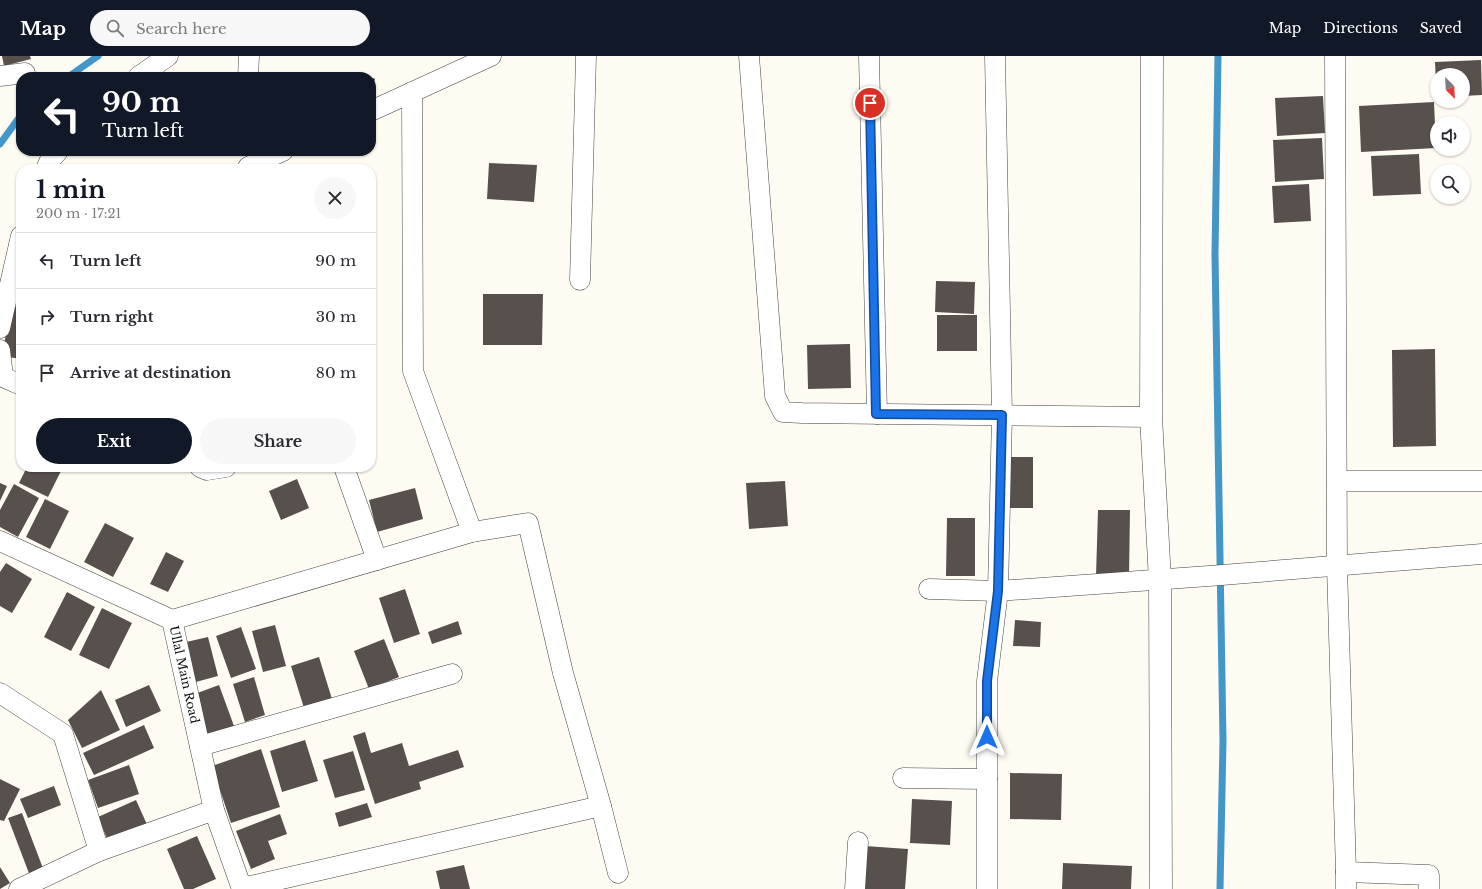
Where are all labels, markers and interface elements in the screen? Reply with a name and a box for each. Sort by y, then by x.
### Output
search box [90,10,370,46]
text: Map [20,17,66,40]
icon: search [104,17,126,39]
text: Search here [136,19,227,38]
text: Map [1269,19,1301,37]
text: Directions [1323,19,1398,37]
text: Saved [1420,19,1462,37]
north arrow [1430,68,1470,108]
map controls [1430,68,1470,204]
text: 90 m [102,85,180,120]
pin [853,86,887,120]
icon: left [36,88,88,140]
icon: arrive [859,92,881,114]
button: sound [1430,116,1470,156]
text: Turn left [102,120,184,142]
button: search [1430,164,1470,204]
text: 1 min [36,175,106,204]
button: close [314,177,356,219]
text: 200 m · 17:21 [36,205,121,222]
icon: left [36,250,58,272]
text: Turn left [70,251,141,270]
text: 90 m [315,251,356,270]
icon: right [36,306,58,328]
text: Turn right [70,307,153,326]
text: 30 m [316,307,356,326]
icon: arrive [36,362,58,384]
text: Arrive at destination [70,363,231,382]
text: 80 m [316,363,356,382]
button: Exit [36,418,192,464]
button: Share [200,418,356,464]
street label: Ullal Main Road [166,624,203,725]
position arrow [966,716,1008,758]

